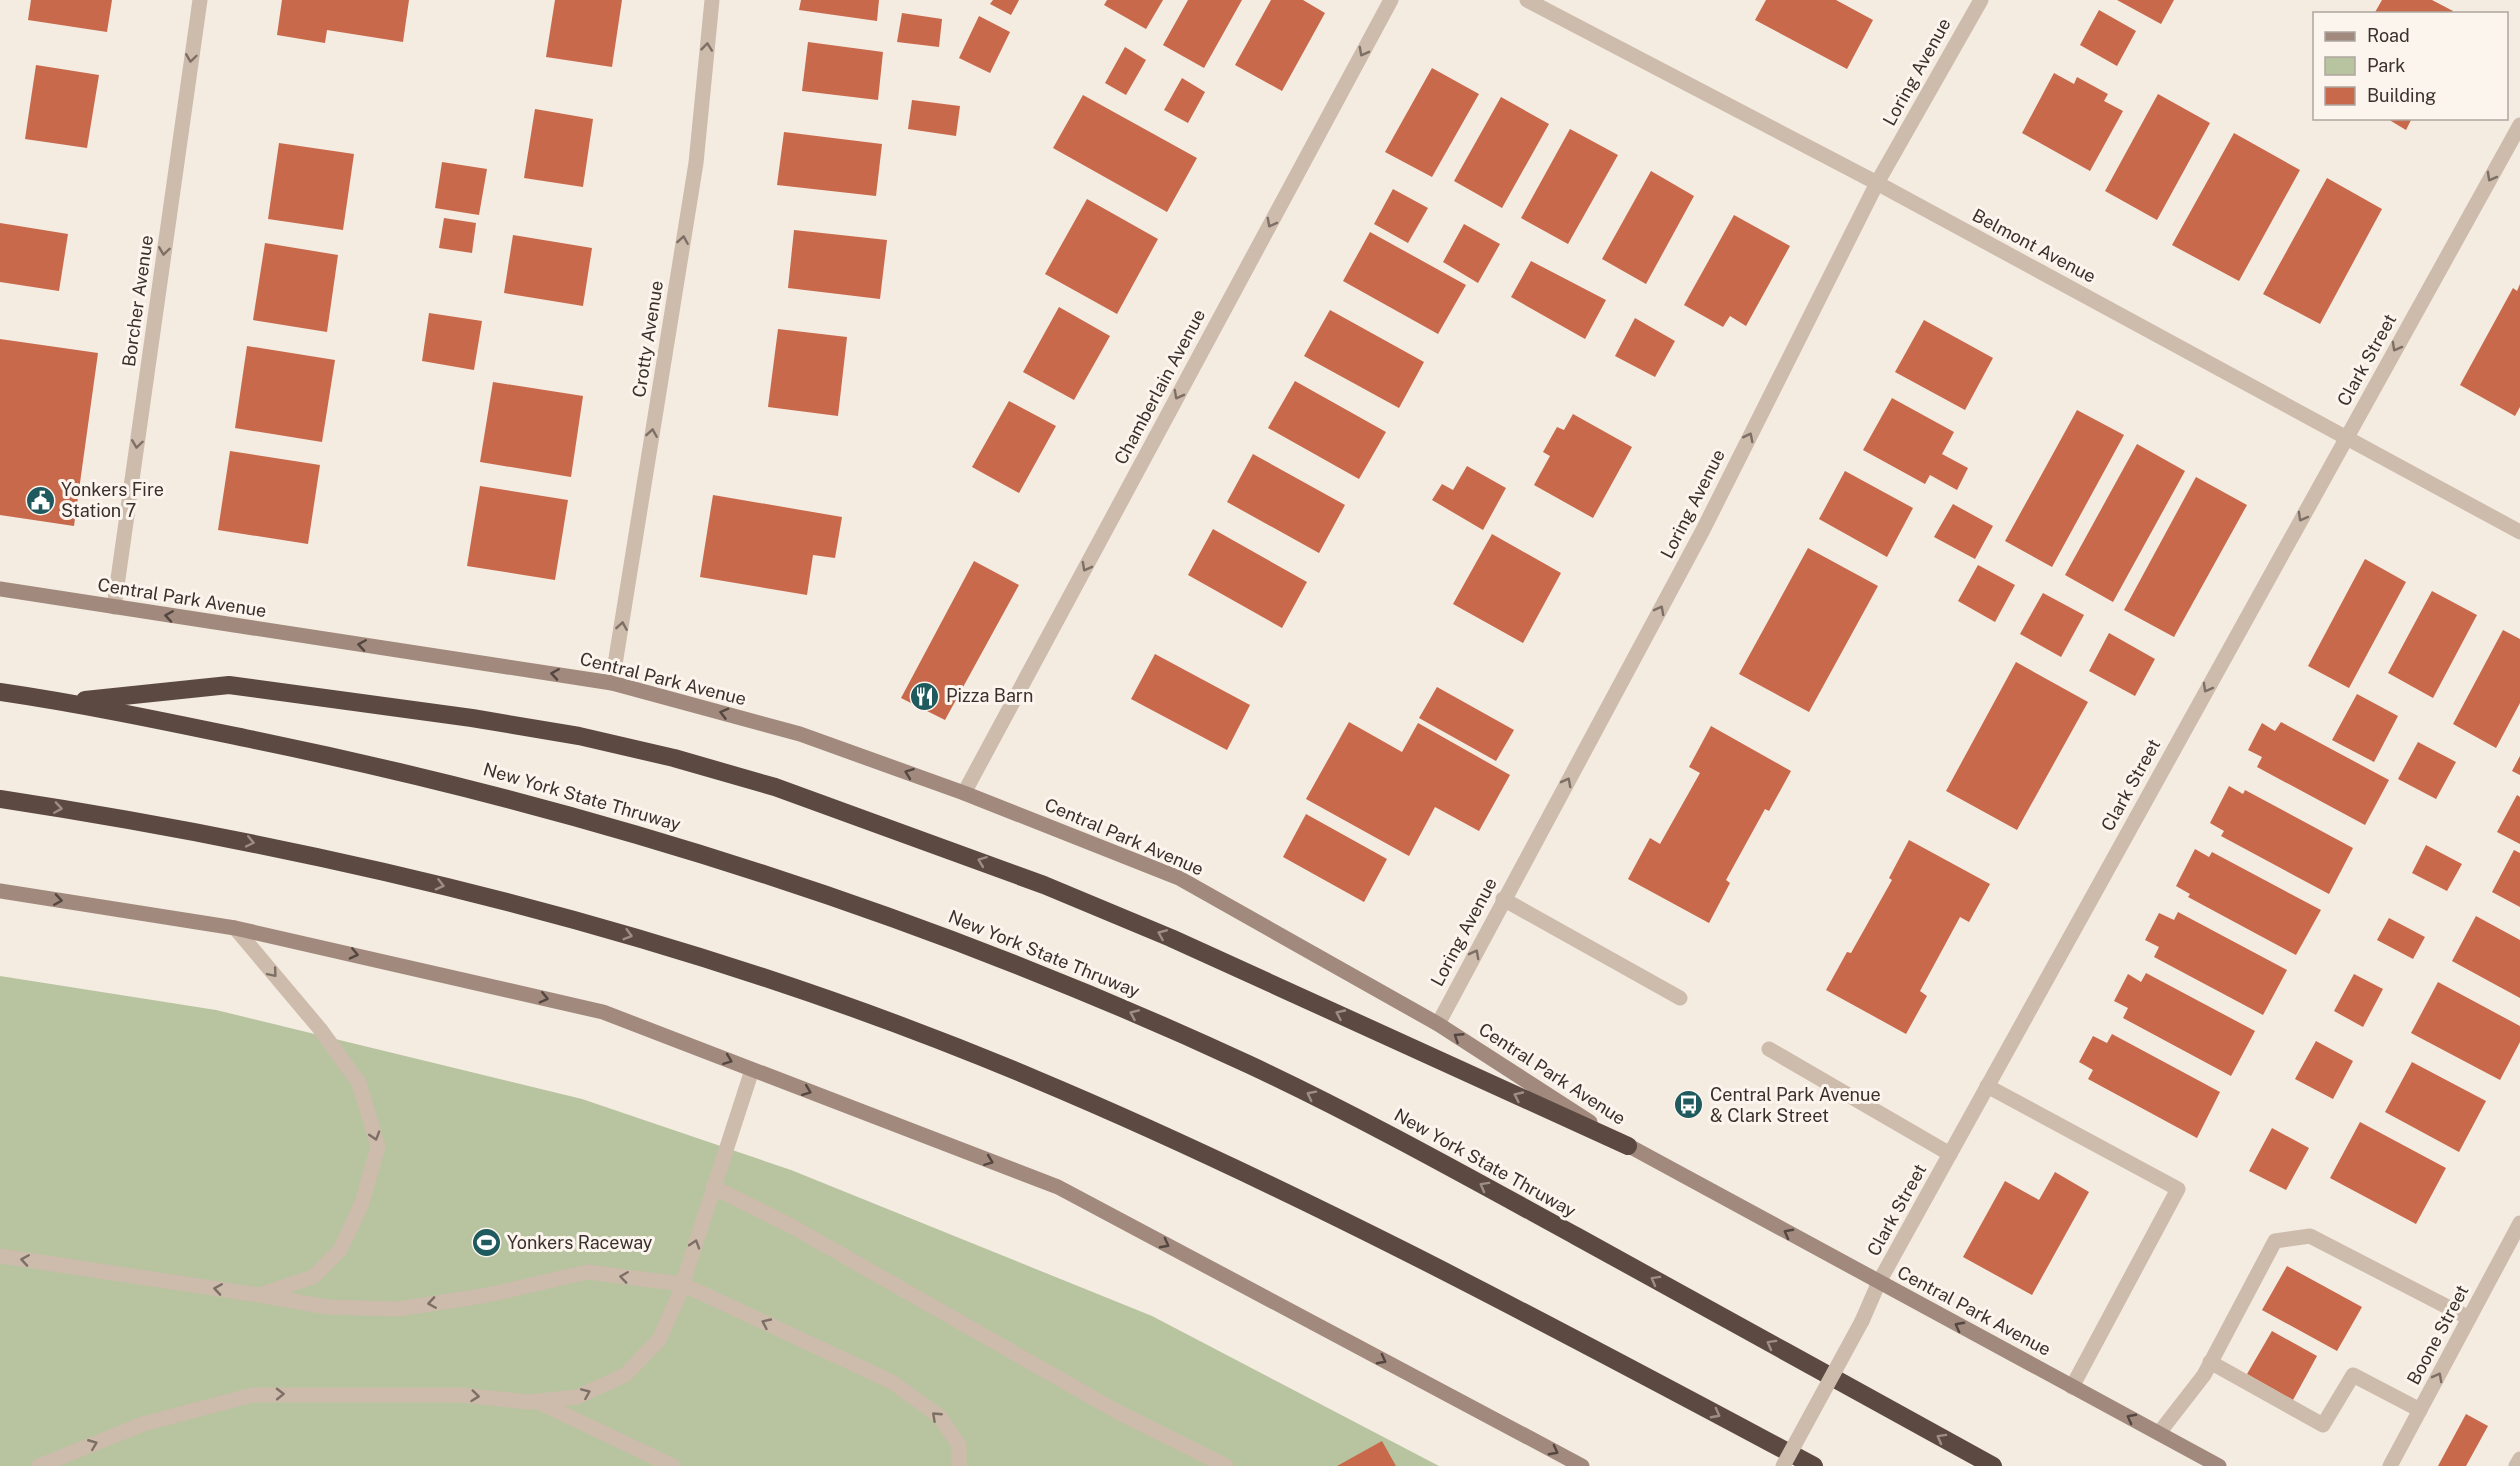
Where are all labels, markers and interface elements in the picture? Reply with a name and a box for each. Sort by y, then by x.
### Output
legend [2313,12,2508,120]
street label: Loring Avenue [1878,14,1955,129]
text: Road [2367,25,2410,46]
one-way arrow [700,42,713,51]
one-way arrow [1359,45,1370,56]
one-way arrow [186,53,198,63]
text: Park [2367,55,2405,76]
text: Building [2367,85,2436,106]
one-way arrow [2487,170,2499,181]
street label: Belmont Avenue [1969,204,2099,287]
one-way arrow [1267,217,1278,228]
street label: Borcher Avenue [118,234,157,368]
one-way arrow [677,236,689,245]
one-way arrow [159,246,171,256]
street label: Crotty Avenue [628,279,667,399]
street label: Chamberlain Avenue [1110,306,1209,468]
street label: Clark Street [2333,310,2400,409]
one-way arrow [2392,341,2403,351]
one-way arrow [1174,389,1186,400]
one-way arrow [646,428,658,438]
one-way arrow [1742,433,1754,444]
one-way arrow [132,440,144,449]
street label: Loring Avenue [1656,446,1729,562]
place label: Yonkers Fire Station 7 [61,479,164,521]
public building icon: Yonkers Fire Station 7 [24,484,56,516]
one-way arrow [2298,511,2309,521]
one-way arrow [1082,560,1093,571]
street label: Central Park Avenue [96,574,268,621]
one-way arrow [1653,606,1664,616]
one-way arrow [164,610,174,622]
one-way arrow [615,621,627,630]
one-way arrow [357,640,366,652]
street label: Central Park Avenue [578,648,748,709]
one-way arrow [550,669,559,681]
restaurant icon: Pizza Barn [909,680,941,712]
one-way arrow [2203,682,2214,692]
place label: Pizza Barn [946,685,1033,706]
one-way arrow [719,708,729,721]
street label: Clark Street [2097,735,2164,834]
street label: New York State Thruway [481,758,684,835]
one-way arrow [904,768,915,781]
one-way arrow [1560,778,1571,788]
street label: Central Park Avenue [1042,794,1207,880]
one-way arrow [53,802,62,814]
one-way arrow [245,835,255,848]
one-way arrow [977,856,988,868]
street label: Loring Avenue [1426,874,1501,990]
one-way arrow [435,877,445,890]
one-way arrow [52,893,62,906]
street label: New York State Thruway [945,906,1143,1002]
one-way arrow [623,928,633,940]
one-way arrow [1158,929,1169,941]
one-way arrow [348,947,358,960]
one-way arrow [1468,949,1479,960]
one-way arrow [265,966,276,977]
one-way arrow [538,991,548,1004]
one-way arrow [1130,1009,1141,1021]
one-way arrow [1336,1009,1347,1021]
street label: Central Park Avenue [1475,1018,1630,1129]
one-way arrow [1454,1033,1465,1044]
one-way arrow [722,1053,733,1066]
one-way arrow [801,1083,812,1096]
place label: Central Park Avenue & Clark Street [1710,1084,1881,1126]
bus stop icon: Central Park Avenue & Clark Street [1673,1089,1705,1121]
one-way arrow [1307,1091,1318,1103]
one-way arrow [1513,1091,1524,1103]
street label: New York State Thruway [1391,1104,1580,1221]
one-way arrow [367,1130,380,1141]
one-way arrow [983,1153,994,1166]
street label: Clark Street [1863,1160,1930,1259]
one-way arrow [1480,1182,1490,1193]
sports icon: Yonkers Raceway [470,1227,502,1259]
one-way arrow [1783,1229,1794,1240]
place label: Yonkers Raceway [507,1232,653,1253]
one-way arrow [1159,1237,1169,1248]
one-way arrow [688,1239,700,1250]
one-way arrow [21,1254,30,1266]
street label: Central Park Avenue [1894,1261,2054,1360]
one-way arrow [619,1272,628,1284]
one-way arrow [1651,1276,1661,1287]
street label: Boone Street [2402,1281,2473,1388]
one-way arrow [214,1283,223,1295]
one-way arrow [428,1297,437,1309]
one-way arrow [762,1319,773,1331]
one-way arrow [1955,1322,1965,1333]
one-way arrow [1766,1340,1777,1351]
one-way arrow [1376,1353,1386,1364]
one-way arrow [2431,1373,2442,1384]
one-way arrow [276,1388,285,1401]
one-way arrow [579,1388,590,1400]
one-way arrow [471,1389,480,1402]
one-way arrow [1710,1407,1720,1418]
one-way arrow [933,1412,943,1423]
one-way arrow [2127,1414,2137,1425]
one-way arrow [1937,1434,1948,1445]
one-way arrow [87,1439,98,1451]
one-way arrow [1548,1444,1559,1455]

